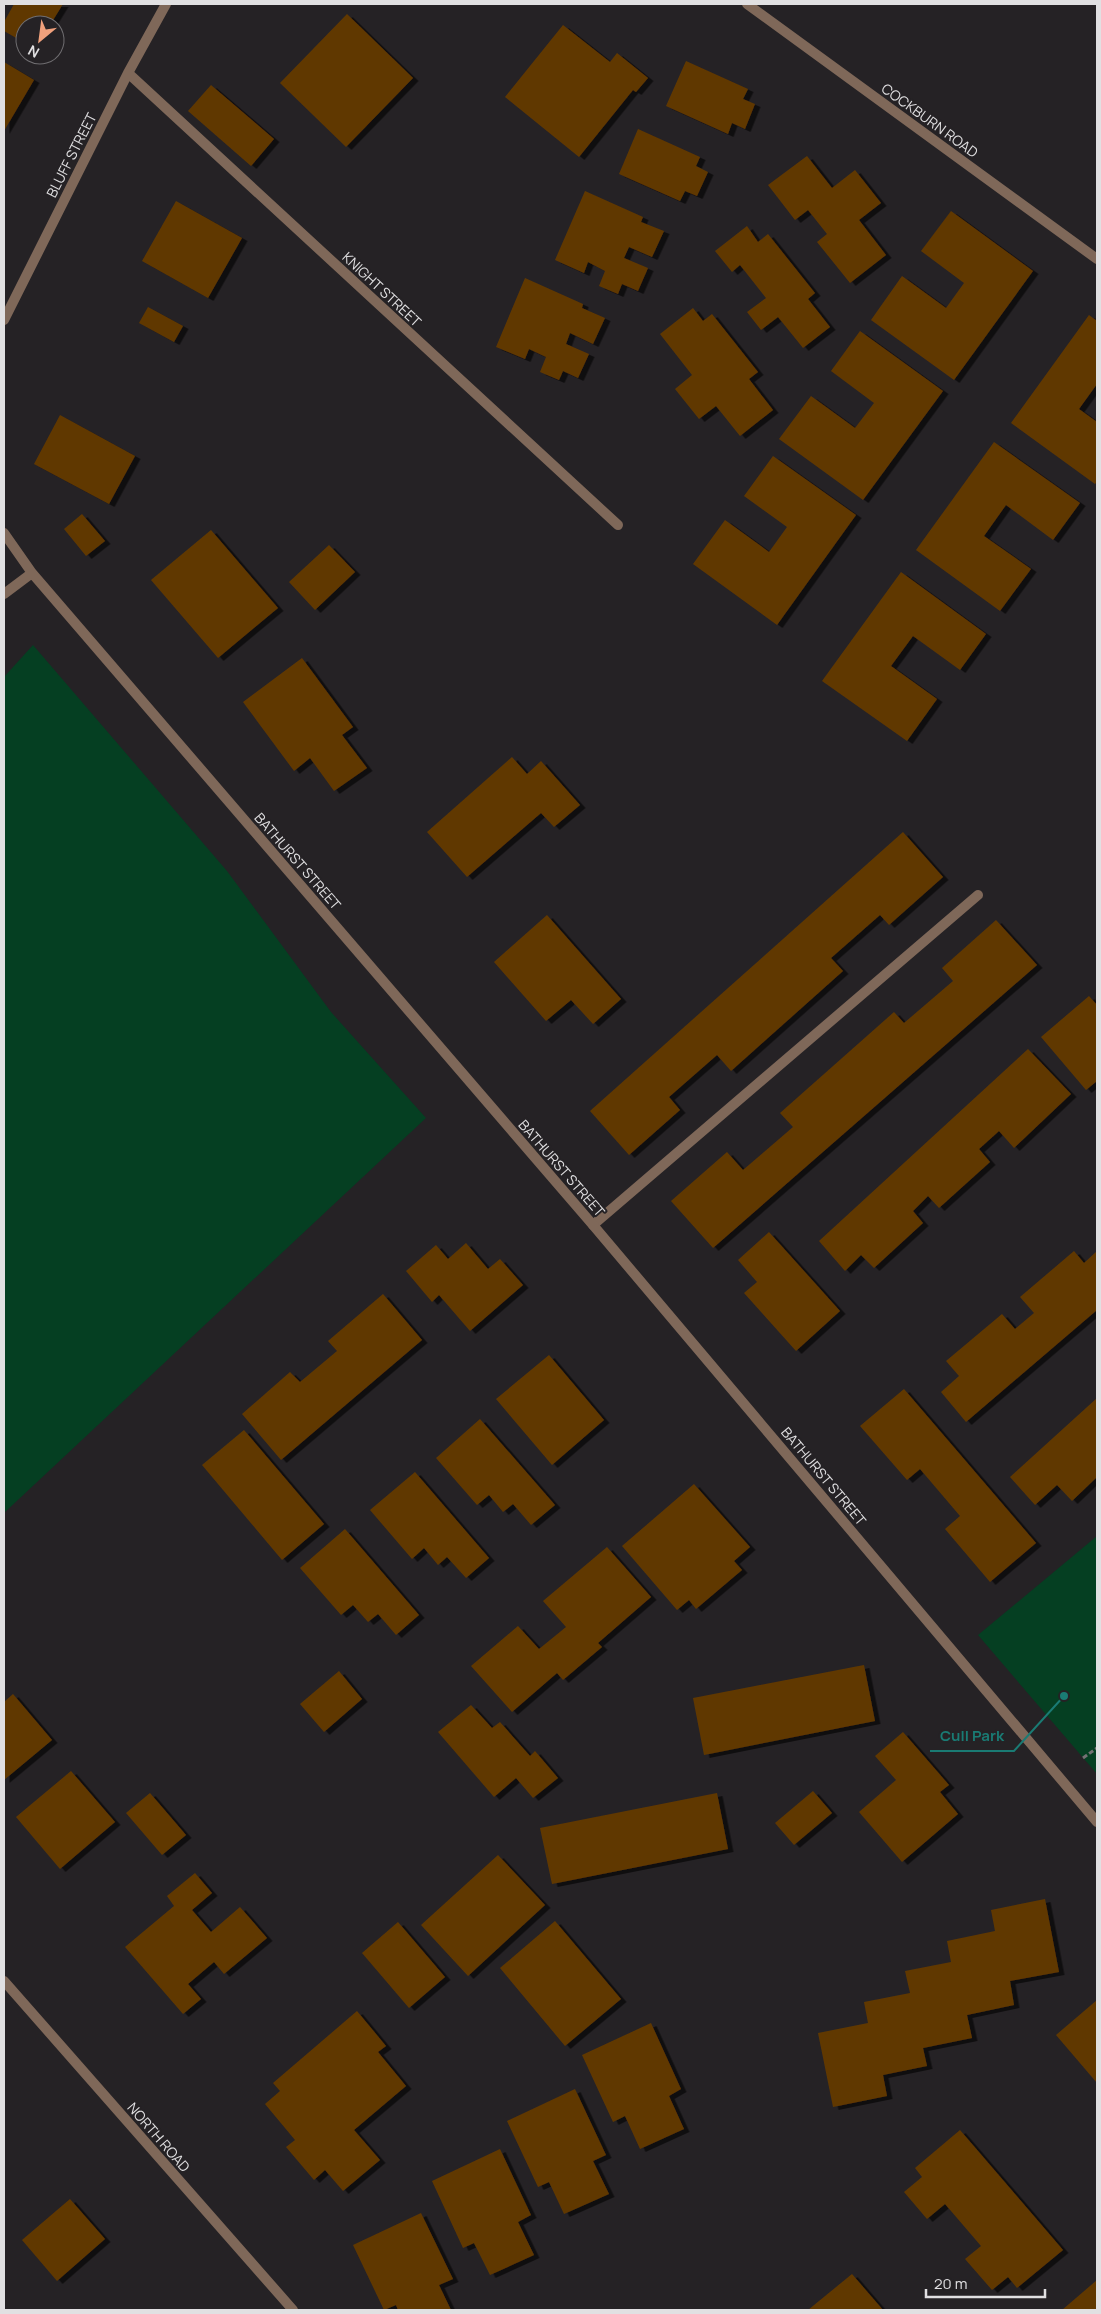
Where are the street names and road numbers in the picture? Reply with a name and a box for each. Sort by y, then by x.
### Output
street label: COCKBURN ROAD [878,79,982,161]
street label: BLUFF STREET [42,109,101,201]
street label: KNIGHT STREET [338,247,426,331]
street label: BATHURST STREET [251,808,346,914]
street label: BATHURST STREET [515,1115,610,1221]
street label: BATHURST STREET [777,1423,871,1530]
street label: NORTH ROAD [124,2098,194,2176]

